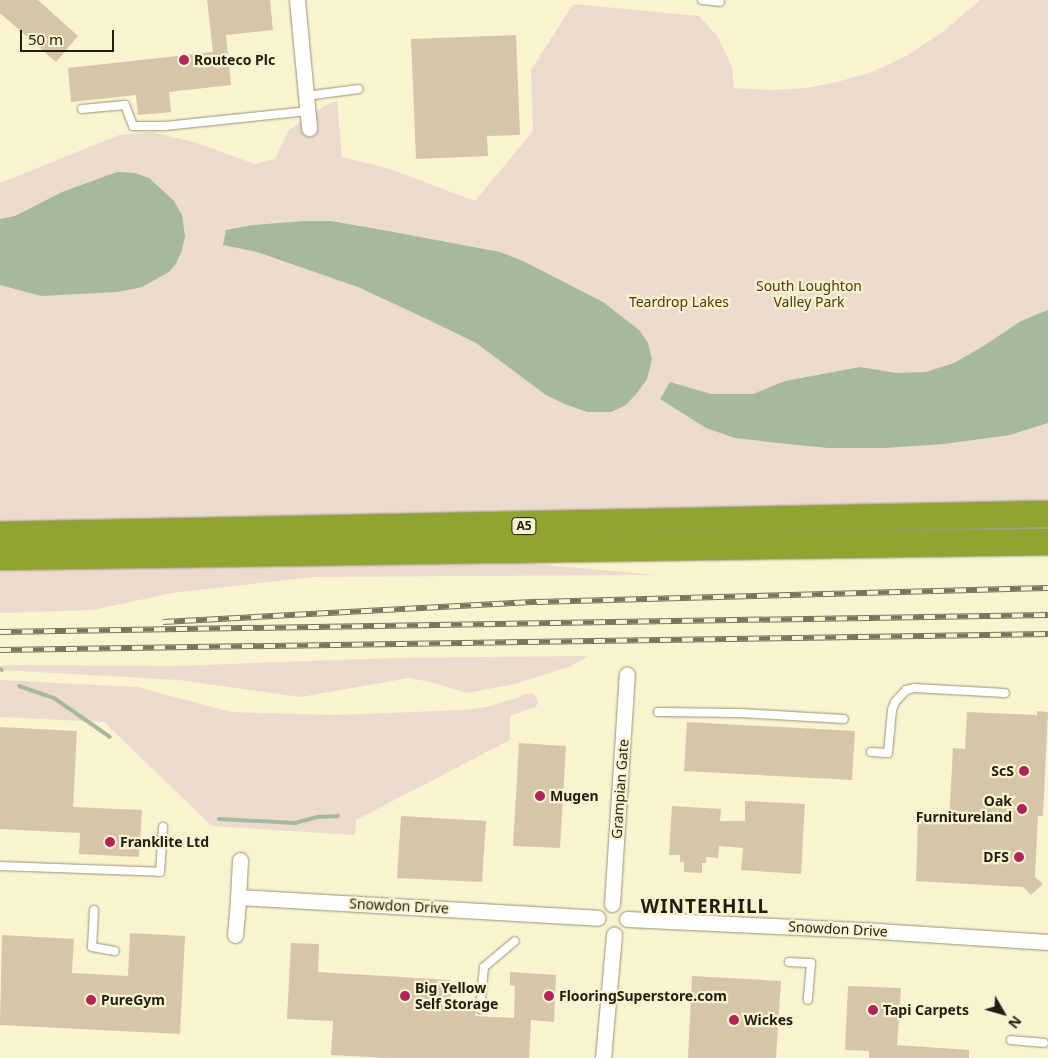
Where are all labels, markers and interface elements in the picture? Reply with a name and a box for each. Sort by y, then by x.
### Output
scale bar [22,20,116,52]
text: 50 m [28,29,63,49]
place label: Routeco Plc [194,52,275,68]
marker: Routeco Plc [178,54,190,66]
park label: South Loughton Valley Park [756,278,862,310]
park label: Teardrop Lakes [629,294,729,310]
road number: A5 [510,516,538,536]
street label: Grampian Gate [608,739,632,839]
place label: ScS [991,763,1014,779]
marker: ScS [1018,765,1030,777]
place label: Mugen [550,788,599,804]
marker: Mugen [534,790,546,802]
place label: Oak Furnitureland [916,793,1012,826]
marker: Oak Furnitureland [1016,803,1028,815]
place label: Franklite Ltd [120,834,209,850]
marker: Franklite Ltd [104,836,116,848]
place label: DFS [983,849,1009,865]
marker: DFS [1013,851,1025,863]
street label: Snowdon Drive [349,895,449,917]
district label: WINTERHILL [640,896,770,918]
street label: Snowdon Drive [788,918,888,940]
place label: Big Yellow Self Storage [415,980,498,1012]
place label: FlooringSuperstore.com [559,988,727,1004]
north arrow [978,988,1028,1038]
marker: Big Yellow Self Storage [399,990,411,1002]
marker: FlooringSuperstore.com [543,990,555,1002]
place label: PureGym [101,992,165,1008]
marker: PureGym [85,994,97,1006]
place label: Tapi Carpets [883,1002,969,1018]
marker: Tapi Carpets [867,1004,879,1016]
place label: Wickes [744,1012,793,1028]
text: N [1004,1012,1026,1033]
marker: Wickes [728,1014,740,1026]

